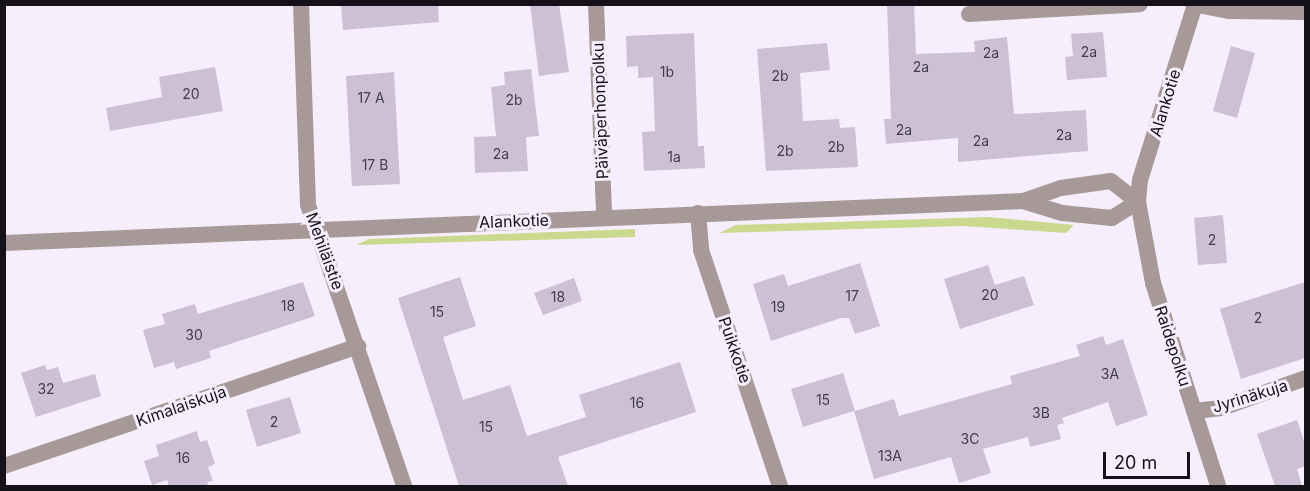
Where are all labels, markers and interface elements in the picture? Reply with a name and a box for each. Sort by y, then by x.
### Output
street label: Päiväperhonpolku [588,43,612,179]
house number: 2a [1081,44,1097,60]
house number: 2a [983,45,999,61]
house number: 2a [913,59,929,75]
house number: 1b [660,64,674,80]
street label: Alankotie [1146,67,1184,139]
house number: 2b [771,68,789,84]
house number: 20 [182,86,200,102]
house number: 17 A [357,90,385,106]
house number: 2b [505,92,523,108]
house number: 2a [896,122,912,138]
house number: 2a [1056,127,1072,143]
house number: 2a [973,133,989,149]
house number: 2b [827,139,845,155]
house number: 2b [776,143,794,159]
house number: 2a [493,146,509,162]
house number: 1a [667,149,681,165]
house number: 17 B [362,157,388,173]
street label: Mehiläistie [302,210,348,292]
street label: Alankotie [479,210,549,232]
house number: 2 [1208,232,1216,248]
house number: 20 [981,287,999,303]
house number: 17 [845,288,859,304]
house number: 18 [551,289,565,305]
house number: 18 [281,298,295,314]
house number: 19 [771,299,785,315]
street label: Raidepolku [1151,303,1195,389]
house number: 15 [430,304,444,320]
house number: 2 [1254,310,1262,326]
street label: Puikkotie [715,314,755,386]
house number: 30 [185,327,203,343]
house number: 3A [1101,366,1119,382]
street label: Jyrinäkuja [1210,375,1290,417]
house number: 32 [37,381,55,397]
street label: Kimalaiskuja [133,382,229,430]
house number: 15 [816,392,830,408]
house number: 16 [630,395,644,411]
house number: 3B [1032,405,1050,421]
house number: 2 [270,414,278,430]
house number: 15 [479,419,493,435]
house number: 3C [961,431,979,447]
scale bar [1106,440,1193,478]
house number: 13A [878,448,902,464]
house number: 16 [176,450,190,466]
text: 20 m [1114,452,1157,473]

